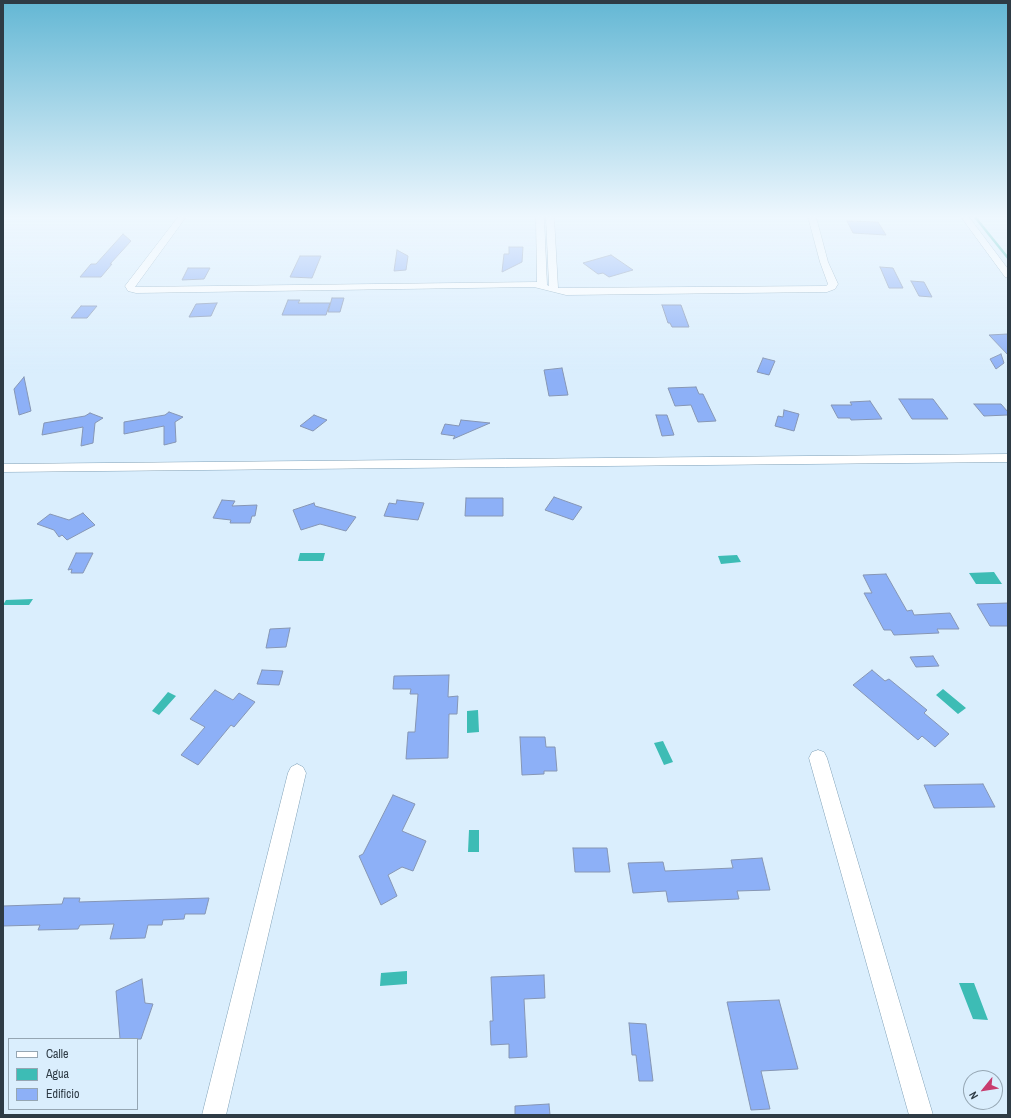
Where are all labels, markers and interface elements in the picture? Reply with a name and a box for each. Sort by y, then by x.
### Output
legend [8,1038,138,1110]
text: Calle [46,1046,68,1062]
text: Agua [46,1066,69,1082]
north arrow [963,1070,1003,1110]
text: Edificio [46,1086,79,1102]
text: N [966,1089,981,1102]

